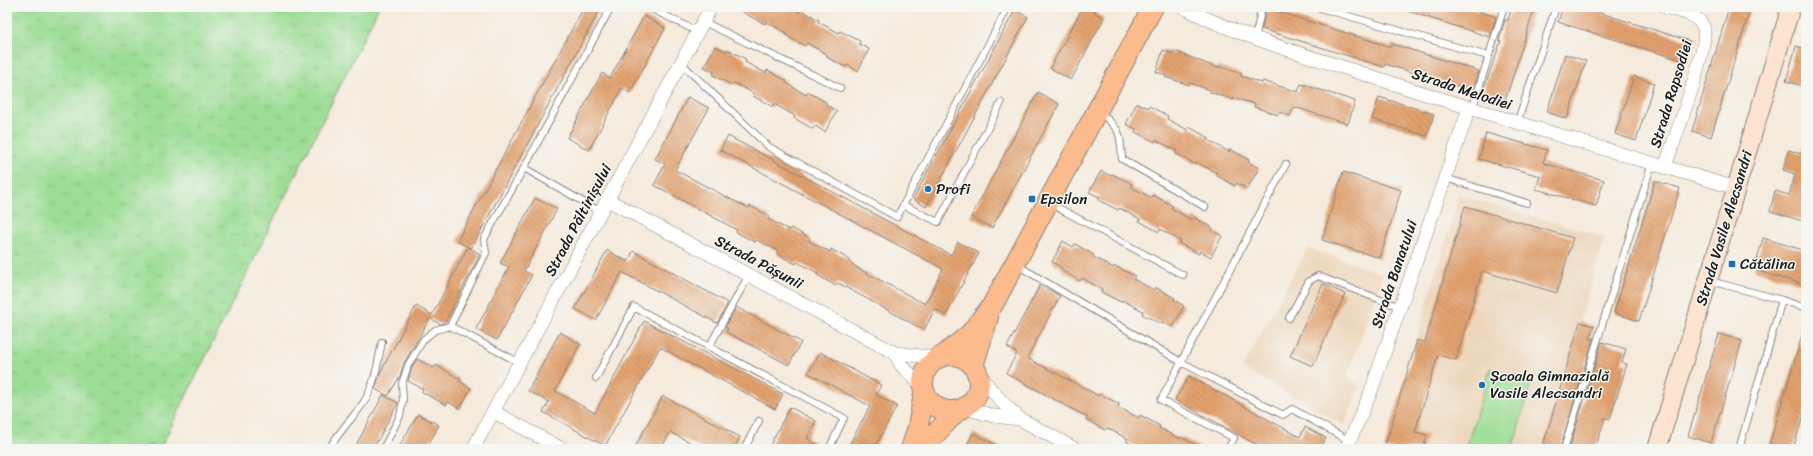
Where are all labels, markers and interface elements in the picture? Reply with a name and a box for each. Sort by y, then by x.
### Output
street label: Strada Rapsodiei [1642,36,1700,151]
street label: Strada Melodiei [1409,61,1516,118]
street label: Strada Vasile Alecsandri [1688,146,1760,309]
street label: Strada Păltinișului [537,158,619,281]
place label: Profi [936,176,971,202]
marker: Profi [923,184,933,194]
place label: Epsilon [1040,186,1087,212]
marker: Epsilon [1027,194,1037,204]
street label: Strada Banatului [1363,216,1425,331]
street label: Strada Pășunii [710,228,809,297]
place label: Cătălina [1740,251,1796,277]
marker: Cătălina [1727,259,1737,269]
place label: Școala Gimnazială Vasile Alecsandri [1490,363,1609,406]
marker: Școala Gimnazială Vasile Alecsandri [1477,380,1487,390]

